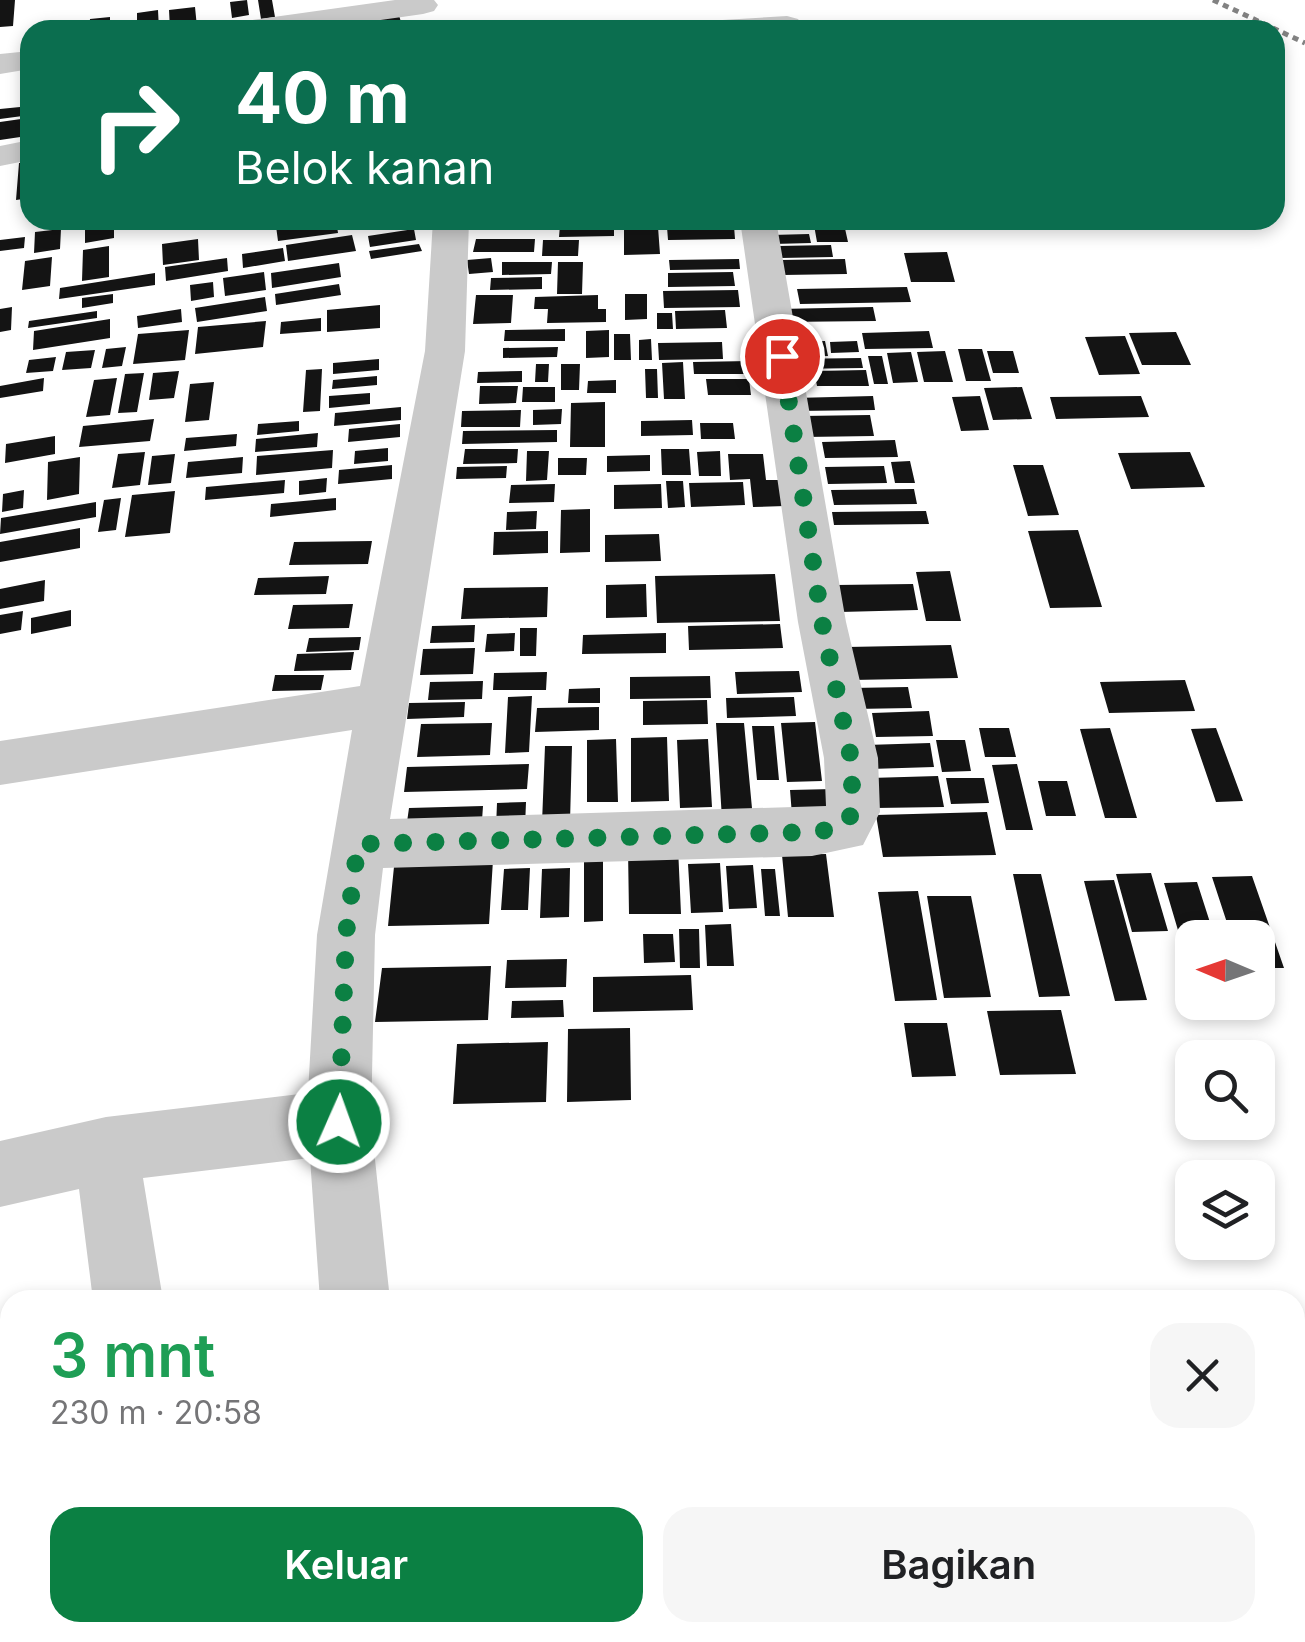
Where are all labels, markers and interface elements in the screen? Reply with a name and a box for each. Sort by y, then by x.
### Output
text: 40 m [235,55,410,140]
icon: right [70,60,200,190]
text: Belok kanan [235,140,494,195]
pin [740,314,825,399]
icon: arrive [755,329,810,384]
north arrow [1175,920,1275,1020]
map controls [1175,920,1275,1260]
button: search [1175,1040,1275,1140]
position arrow [287,1070,391,1174]
button: layers [1175,1160,1275,1260]
text: 3 mnt [50,1319,215,1391]
button: close [1150,1323,1255,1428]
text: 230 m · 20:58 [50,1393,262,1432]
button: Keluar [50,1507,643,1622]
button: Bagikan [663,1507,1255,1622]

